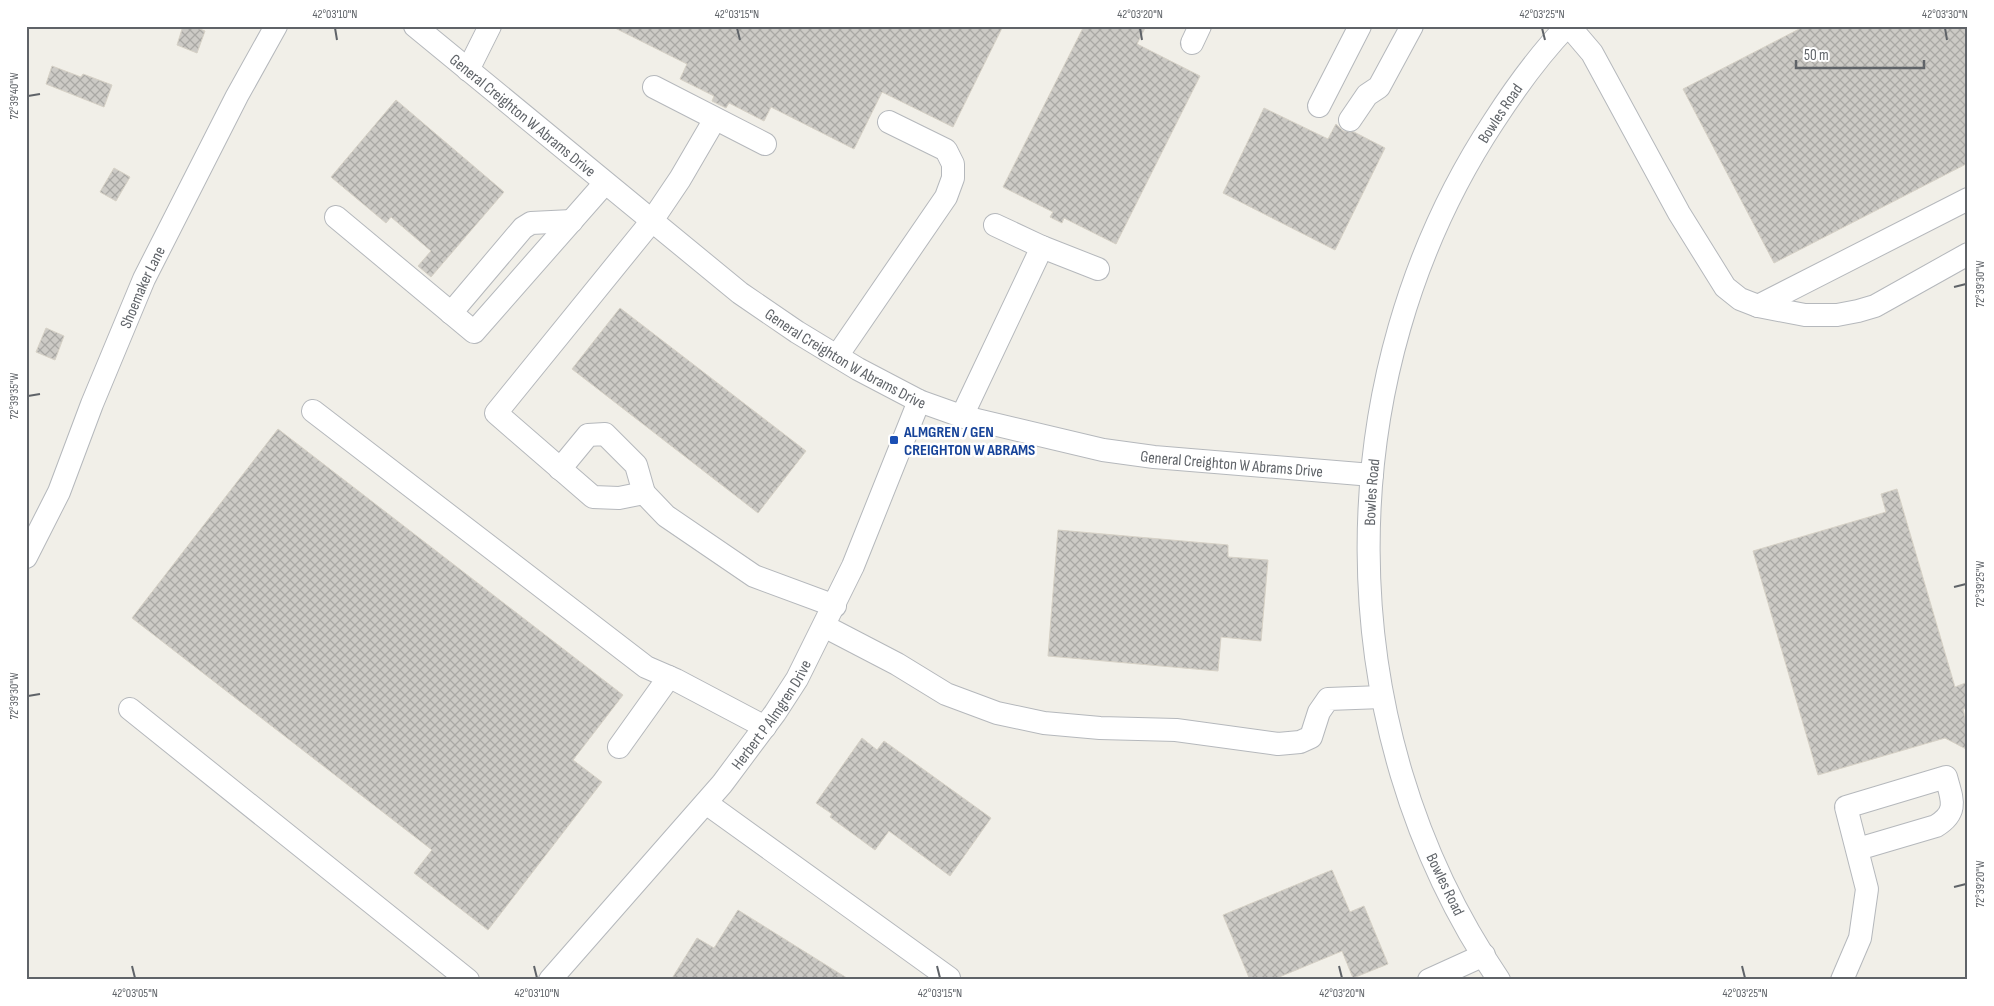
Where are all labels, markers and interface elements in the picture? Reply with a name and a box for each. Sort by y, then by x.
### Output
text: 42°03'10"N [313,7,357,22]
text: 42°03'15"N [715,7,759,22]
text: 42°03'20"N [1117,7,1163,22]
text: 42°03'25"N [1519,7,1565,22]
text: 42°03'30"N [1922,7,1968,22]
scale bar [1796,38,1924,70]
text: 50 m [1804,46,1829,65]
street label: General Creighton W Abrams Drive [445,51,599,182]
text: 72°39'40"W [7,72,22,120]
street label: Bowles Road [1474,81,1527,147]
street label: Shoemaker Lane [117,243,170,332]
text: 72°39'30"W [1973,260,1988,308]
street label: General Creighton W Abrams Drive [761,305,928,414]
text: 72°39'35"W [7,372,22,419]
place label: ALMGREN / GEN CREIGHTON W ABRAMS [903,423,1035,460]
marker: ALMGREN / GEN CREIGHTON W ABRAMS [888,434,900,446]
street label: General Creighton W Abrams Drive [1139,447,1324,482]
street label: Bowles Road [1361,458,1384,526]
text: 72°39'25"W [1973,561,1988,607]
street label: Herbert P Almgren Drive [728,657,816,774]
text: 72°39'30"W [7,672,22,720]
street label: Bowles Road [1421,850,1468,919]
text: 72°39'20"W [1973,860,1988,908]
text: 42°03'05"N [112,986,158,1001]
text: 42°03'10"N [515,986,559,1001]
text: 42°03'15"N [918,986,962,1001]
text: 42°03'20"N [1319,986,1365,1001]
text: 42°03'25"N [1722,986,1768,1001]

